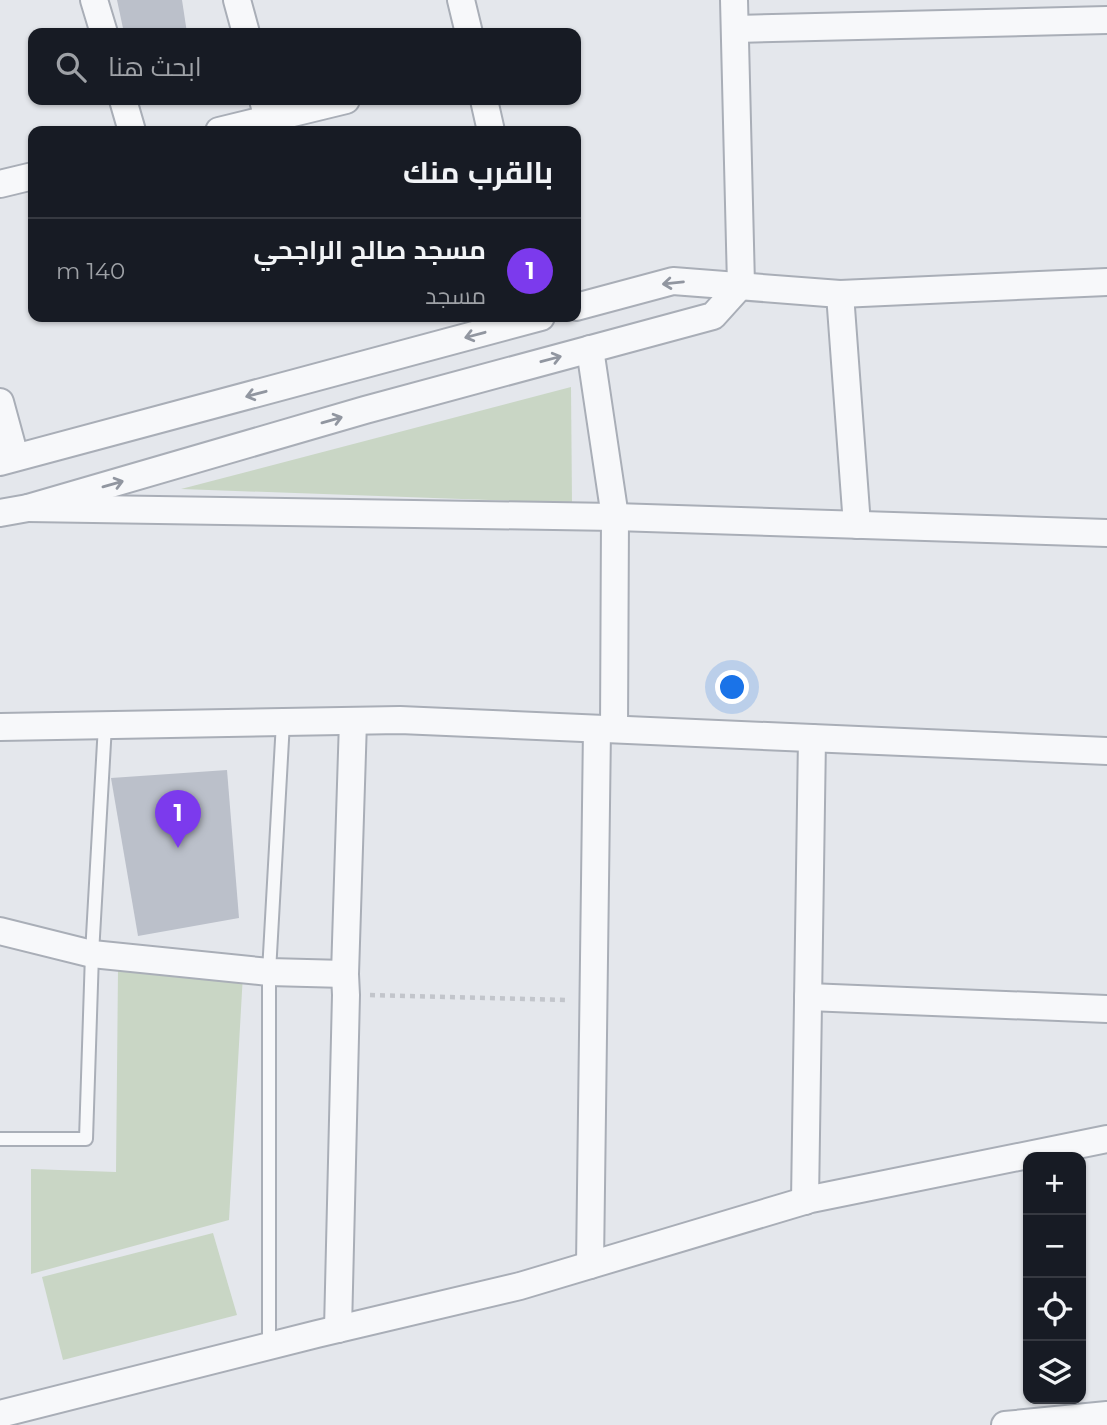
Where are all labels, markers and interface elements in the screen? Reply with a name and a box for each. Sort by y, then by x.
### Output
search box [28,28,581,105]
icon: search [52,48,90,86]
text: ابحث هنا [108,51,202,83]
text: بالقرب منك [403,154,553,191]
text: مسجد صالح الراجحي [253,234,486,266]
text: 140 m [56,257,125,285]
text: 1 [525,257,535,285]
one-way arrow [662,277,685,290]
text: مسجد [425,282,486,310]
one-way arrow [465,329,487,342]
one-way arrow [540,352,562,365]
one-way arrow [245,388,267,401]
one-way arrow [320,412,342,425]
one-way arrow [102,476,124,489]
your location [715,670,749,704]
pin: 1 [155,790,201,848]
map controls [1023,1152,1086,1404]
button: + [1023,1152,1086,1215]
button: − [1023,1215,1086,1278]
button: locate [1023,1278,1086,1341]
button: layers [1023,1341,1086,1404]

